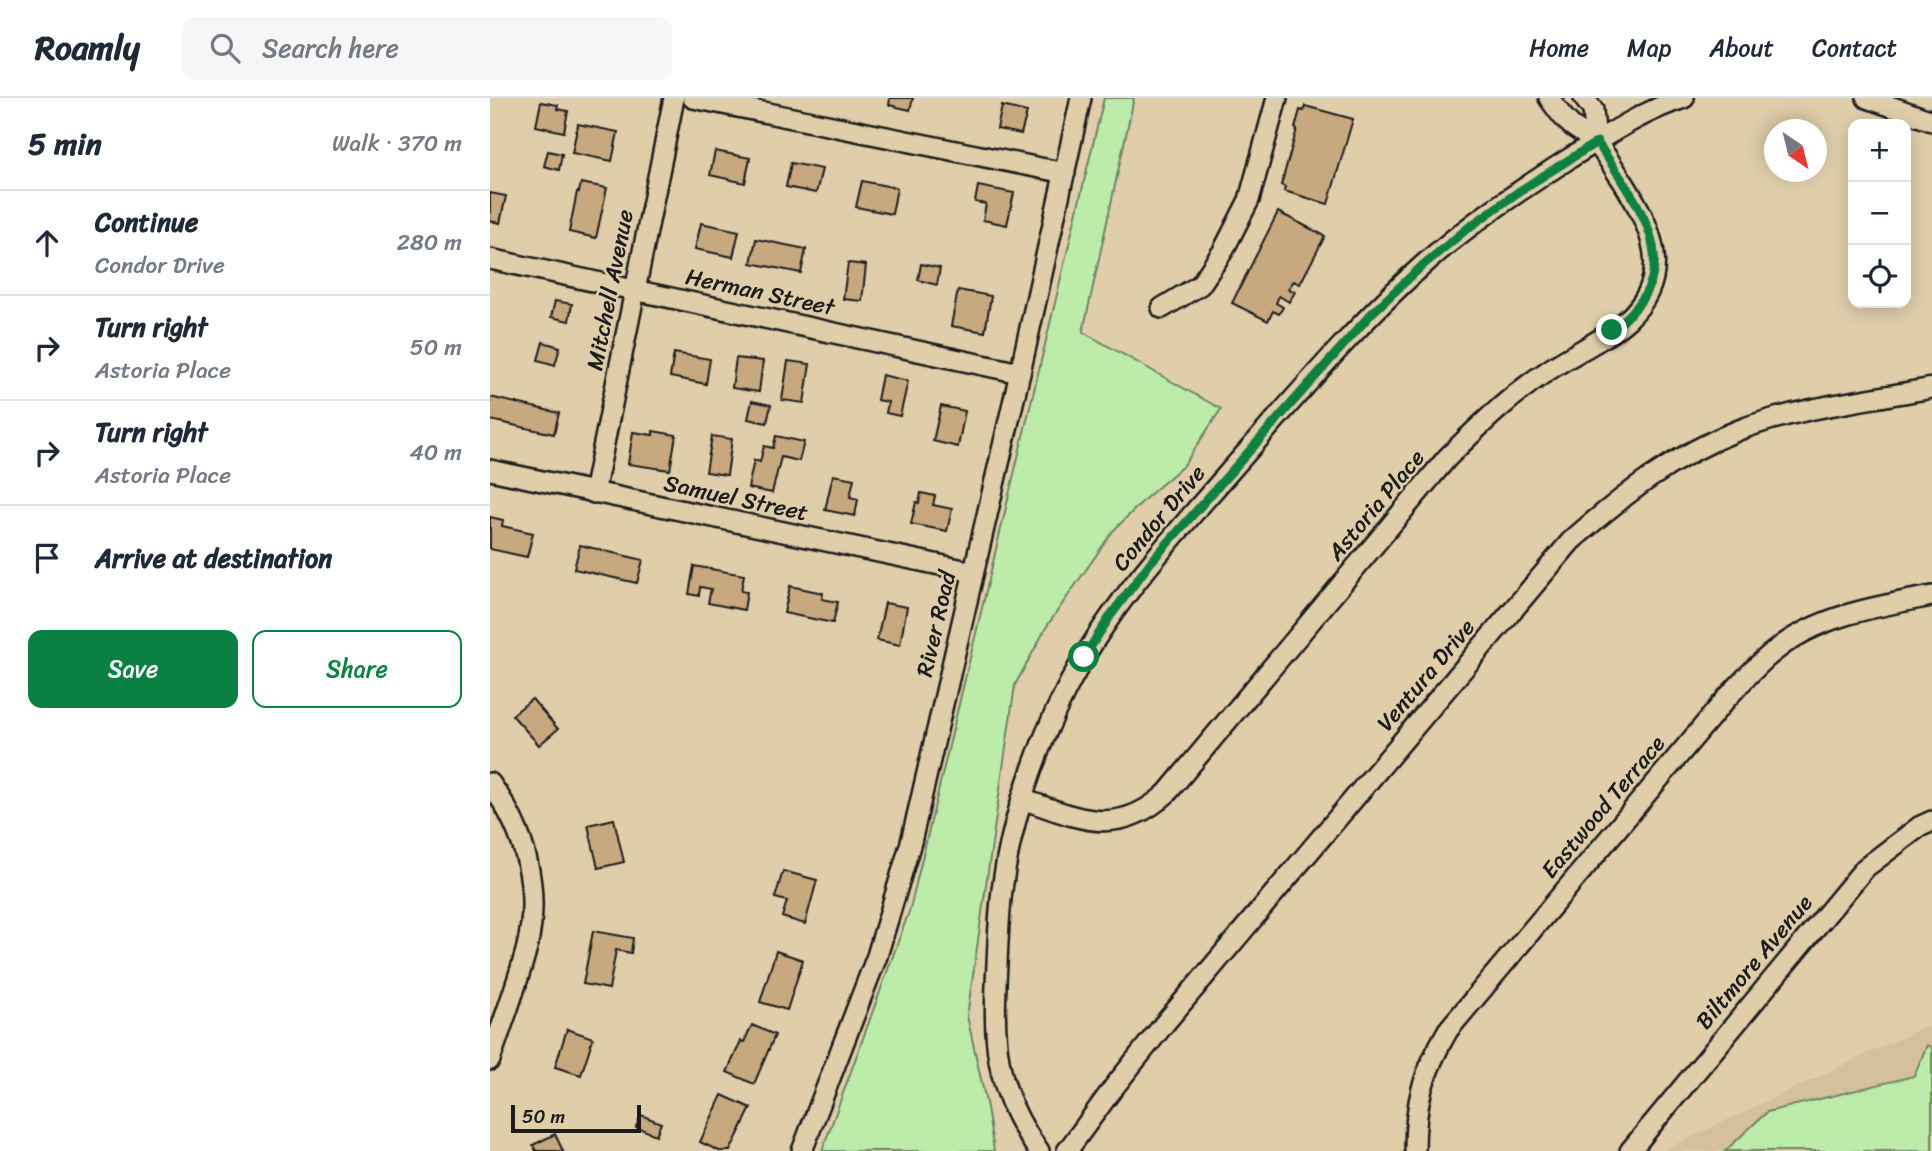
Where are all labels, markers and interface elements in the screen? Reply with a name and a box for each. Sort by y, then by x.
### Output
search box [182,17,672,80]
text: Roamly [35,19,140,77]
text: Search here [262,25,399,71]
text: Home [1529,27,1589,69]
text: Map [1627,27,1671,69]
text: About [1709,27,1774,69]
text: Contact [1812,27,1897,69]
icon: search [206,29,244,67]
text: 5 min [28,117,102,171]
north arrow [1764,119,1827,182]
map controls [1848,119,1911,308]
button: + [1848,119,1911,182]
text: Walk · 370 m [332,123,462,164]
button: − [1848,182,1911,245]
text: Continue [95,199,198,245]
street label: Mitchell Avenue [574,206,646,374]
text: 280 m [397,222,462,263]
icon: ahead [28,224,66,262]
text: Condor Drive [95,245,225,286]
button: locate [1848,245,1911,308]
street label: Herman Street [682,256,840,328]
text: Turn right [95,304,208,350]
route end [1596,314,1627,345]
text: 50 m [410,327,462,368]
icon: right [28,329,66,367]
text: Astoria Place [95,350,231,391]
text: Turn right [95,409,208,455]
text: 40 m [409,432,462,473]
icon: right [28,434,66,472]
street label: Astoria Place [1316,440,1436,571]
text: Astoria Place [95,455,231,496]
street label: Condor Drive [1102,455,1217,581]
street label: Samuel Street [660,463,812,533]
text: Arrive at destination [95,535,332,581]
icon: arrive [28,539,66,577]
street label: River Road [904,565,968,681]
street label: Ventura Drive [1366,609,1486,741]
button: Save [28,630,238,708]
button: Share [252,630,462,708]
route start [1068,641,1099,672]
street label: Eastwood Terrace [1530,726,1676,888]
street label: Biltmore Avenue [1685,885,1823,1039]
text: 50 m [522,1100,565,1133]
scale bar [511,1102,640,1134]

